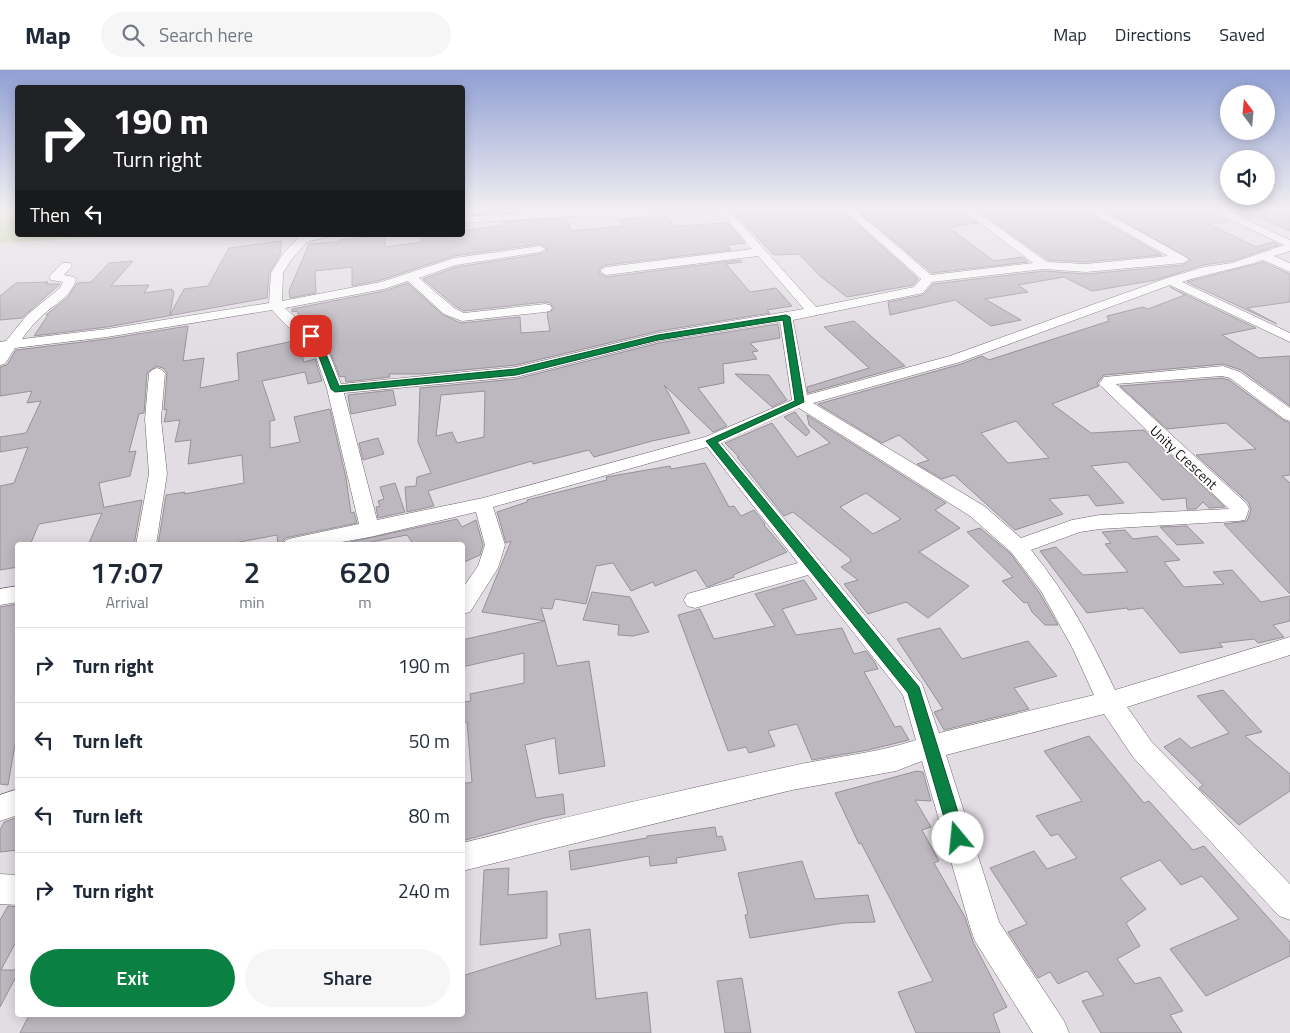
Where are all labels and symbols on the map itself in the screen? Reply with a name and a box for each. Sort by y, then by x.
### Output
north arrow [1220,85,1275,140]
pin [290,315,332,357]
street label: Unity Crescent [1146,420,1223,494]
position arrow [931,811,983,863]

